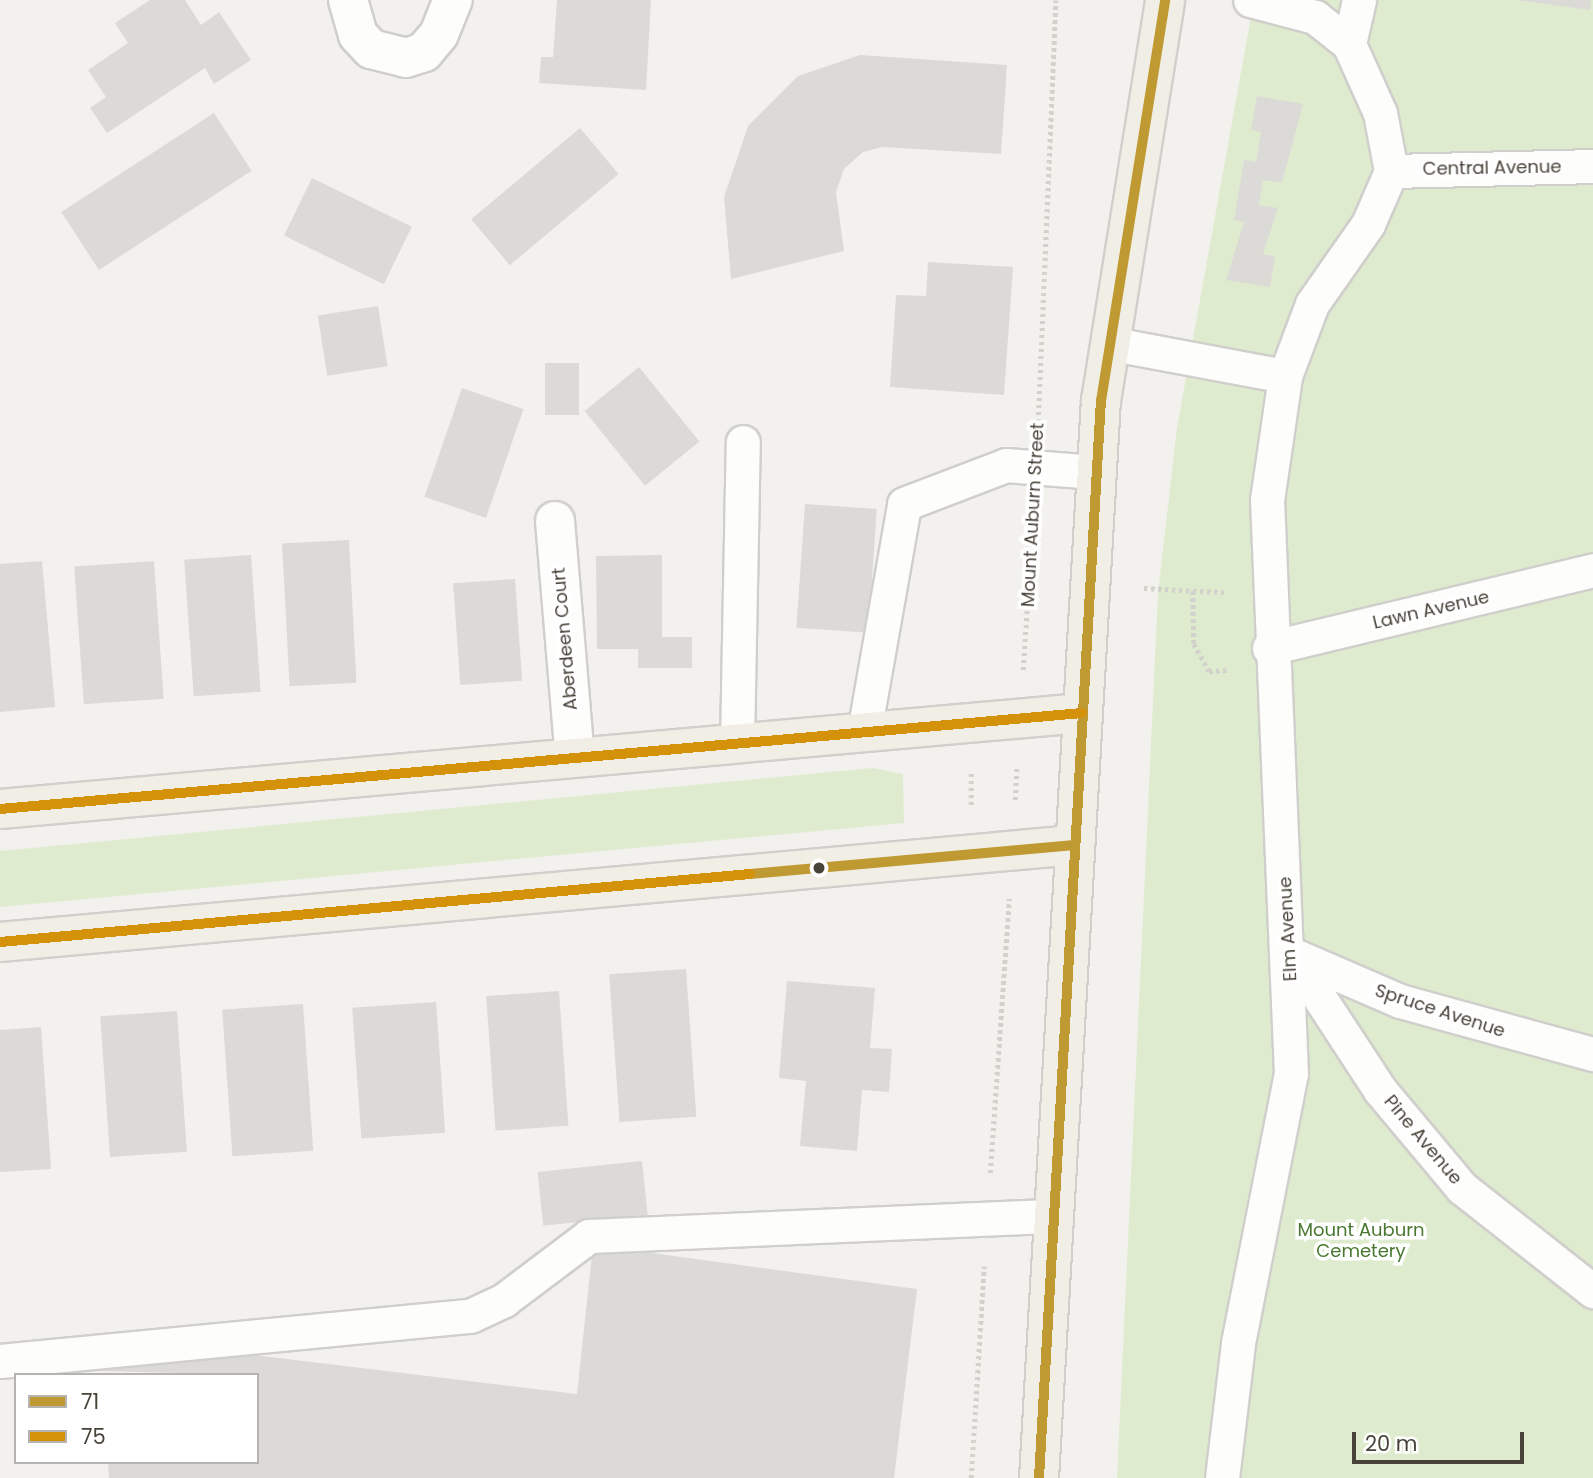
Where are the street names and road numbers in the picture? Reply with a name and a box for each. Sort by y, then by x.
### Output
street label: Central Avenue [1422,156,1562,180]
street label: Mount Auburn Street [1017,422,1049,608]
street label: Aberdeen Court [548,567,582,711]
street label: Lawn Avenue [1371,586,1491,634]
street label: Elm Avenue [1274,876,1302,982]
street label: Spruce Avenue [1372,980,1508,1042]
street label: Pine Avenue [1379,1091,1467,1189]

